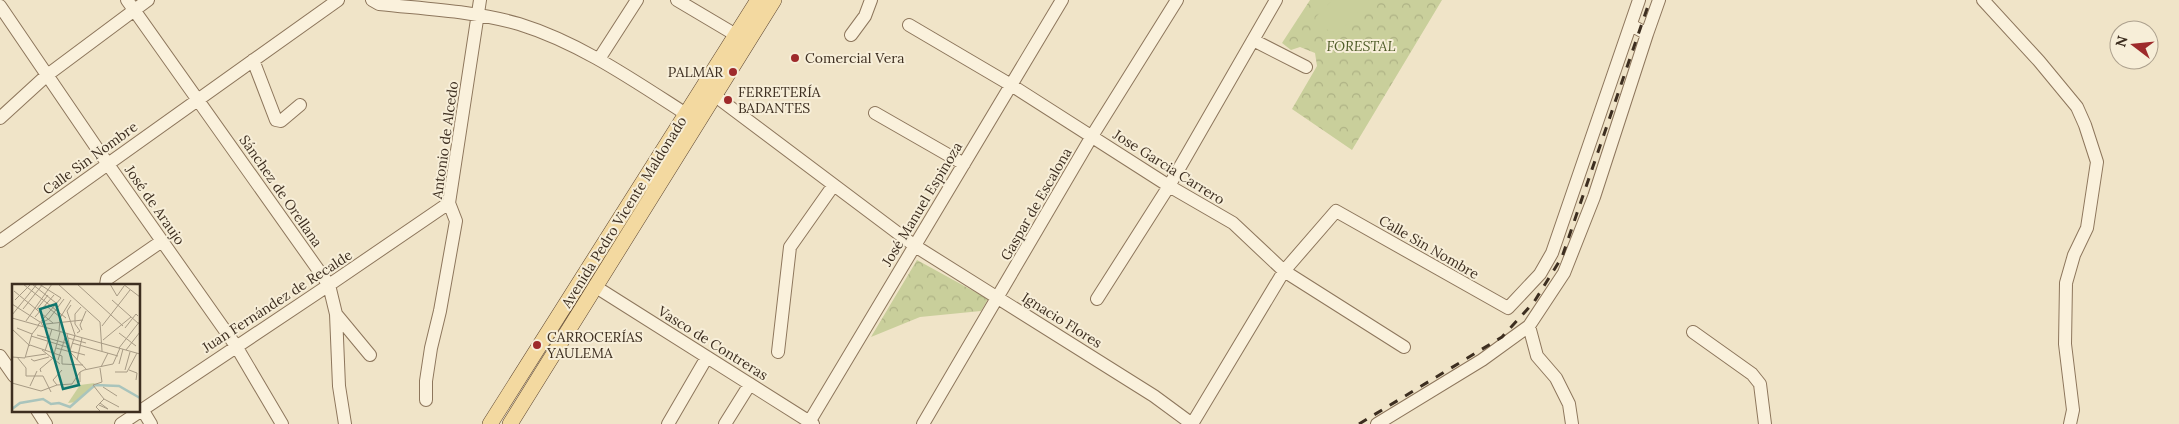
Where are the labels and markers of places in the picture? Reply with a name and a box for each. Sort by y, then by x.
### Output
place label: Comercial Vera [805,49,905,67]
marker: Comercial Vera [789,52,801,64]
place label: PALMAR [668,63,723,81]
marker: PALMAR [727,66,739,78]
place label: FERRETERÍA BADANTES [738,83,821,117]
marker: FERRETERÍA BADANTES [722,94,734,106]
place label: CARROCERÍAS YAULEMA [546,328,643,362]
marker: CARROCERÍAS YAULEMA [531,339,543,351]

